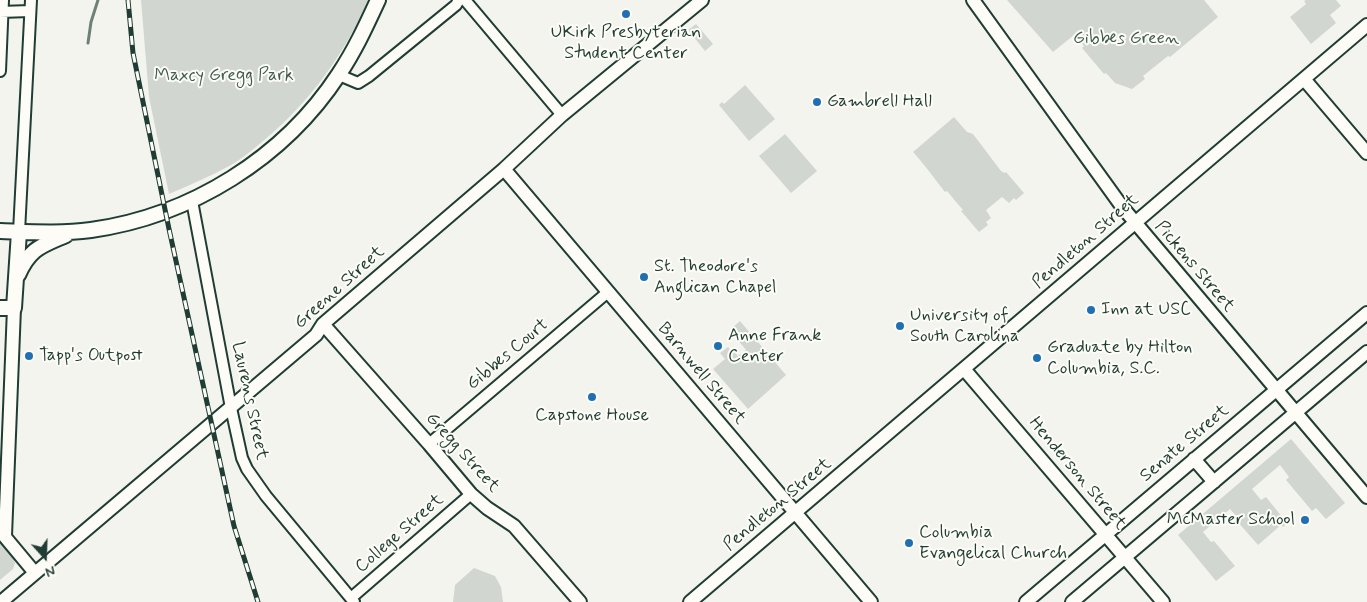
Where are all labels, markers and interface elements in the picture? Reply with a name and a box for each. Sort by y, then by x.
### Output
marker: UKirk Presbyterian Student Center [620,8,632,20]
place label: UKirk Presbyterian Student Center [551,22,701,64]
park label: Gibbes Green [1073,28,1179,50]
park label: Maxcy Gregg Park [154,65,294,87]
place label: Gambrell Hall [827,91,932,113]
marker: Gambrell Hall [811,96,823,108]
street label: Pendleton Street [1028,190,1144,294]
street label: Pickens Street [1149,217,1239,317]
street label: Greene Street [290,242,390,334]
place label: St. Theodore's Anglican Chapel [654,256,776,298]
marker: St. Theodore's Anglican Chapel [638,271,650,283]
place label: Inn at USC [1101,299,1191,321]
marker: Inn at USC [1085,304,1097,316]
place label: University of South Carolina [910,305,1019,348]
street label: Gibbes Court [463,315,553,395]
street label: Barnwell Street [652,319,750,429]
marker: University of South Carolina [894,320,906,332]
place label: Anne Frank Center [728,325,821,368]
place label: Graduate by Hilton Columbia, S.C. [1047,337,1192,379]
street label: Laurens Street [226,340,272,462]
marker: Anne Frank Center [712,340,724,352]
place label: Tapp's Outpost [39,345,143,367]
marker: Tapp's Outpost [23,350,35,362]
marker: Graduate by Hilton Columbia, S.C. [1031,352,1043,364]
marker: Capstone House [586,391,598,403]
street label: Senate Street [1136,401,1234,487]
place label: Capstone House [535,405,649,427]
street label: Gregg Street [420,408,504,498]
street label: Henderson Street [1023,413,1131,535]
street label: Pendleton Street [720,454,836,556]
street label: College Street [351,490,449,578]
place label: McMaster School [1167,509,1295,531]
marker: McMaster School [1299,514,1311,526]
place label: Columbia Evangelical Church [919,522,1067,564]
north arrow [20,532,70,582]
marker: Columbia Evangelical Church [903,537,915,549]
text: N [43,561,58,581]

